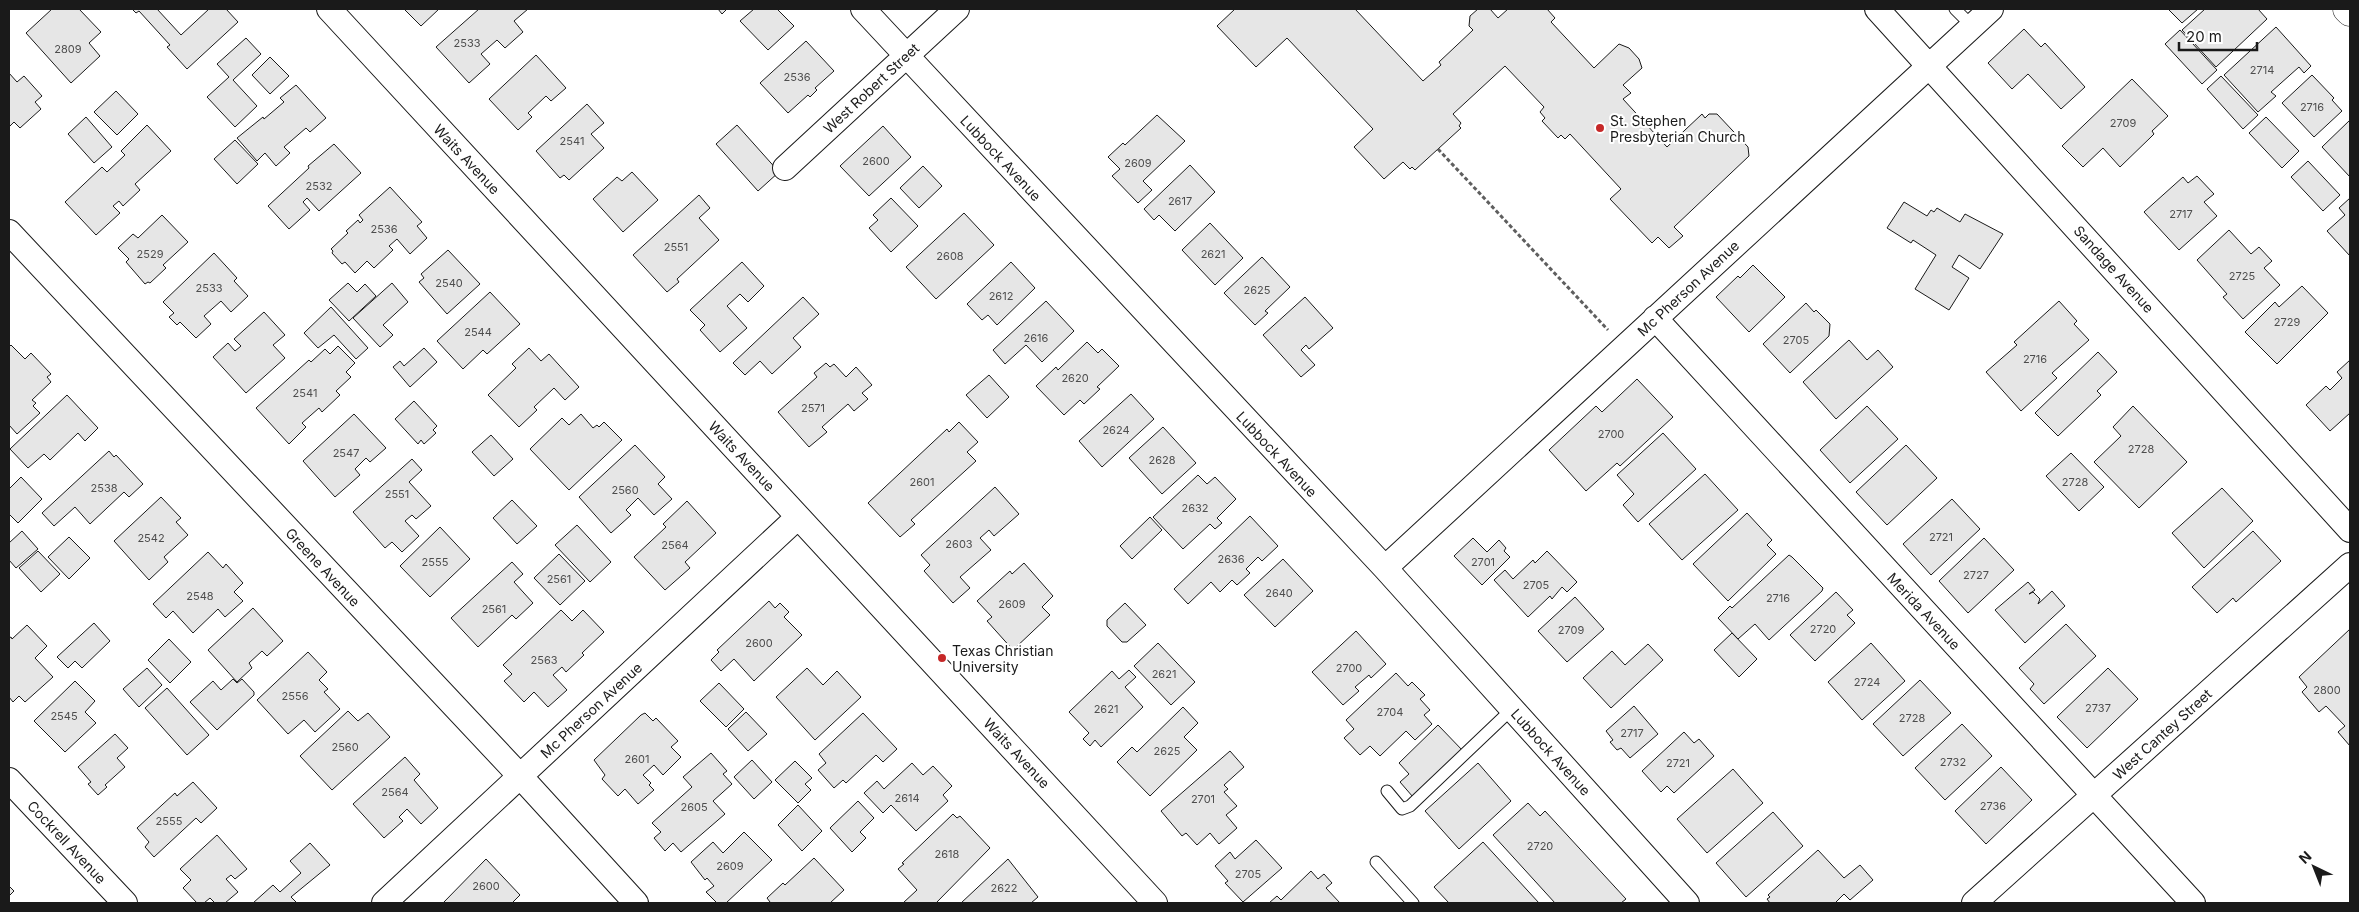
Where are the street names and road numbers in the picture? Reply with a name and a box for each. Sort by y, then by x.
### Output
street label: West Robert Street [820,39,923,137]
street label: Lubbock Avenue [957,112,1045,204]
street label: Waits Avenue [430,121,504,197]
street label: Sandage Avenue [2070,222,2158,316]
street label: Mc Pherson Avenue [1634,237,1742,339]
street label: Lubbock Avenue [1233,408,1321,500]
street label: Waits Avenue [705,418,779,494]
street label: Greene Avenue [282,524,364,610]
street label: Merida Avenue [1884,569,1964,653]
street label: Mc Pherson Avenue [537,659,645,761]
street label: West Cantey Street [2109,685,2215,783]
street label: Lubbock Avenue [1508,705,1594,799]
street label: Waits Avenue [980,715,1054,791]
street label: Cockrell Avenue [24,797,110,887]

